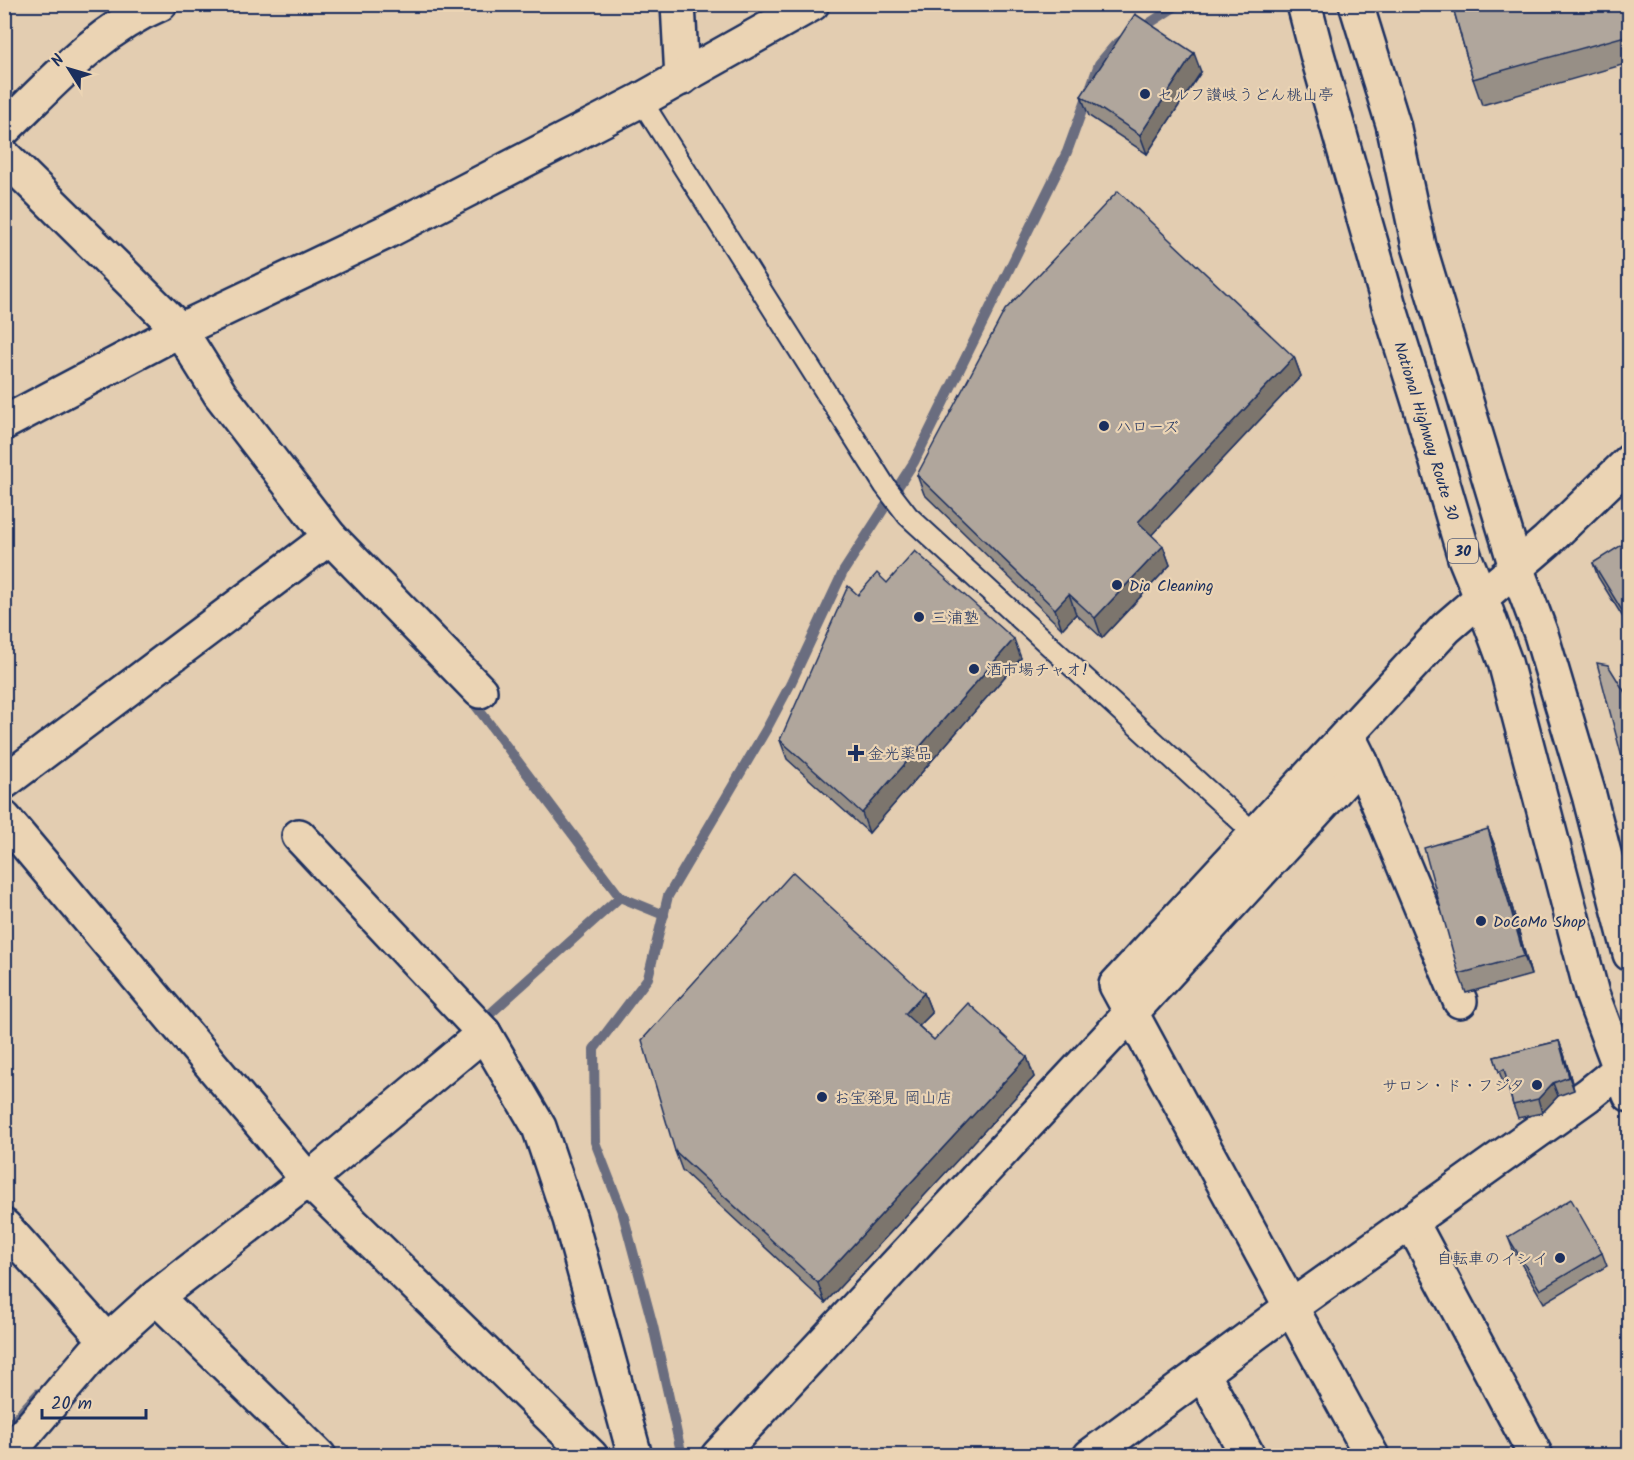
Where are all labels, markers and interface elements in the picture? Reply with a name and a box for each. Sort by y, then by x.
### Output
north arrow [39,39,99,99]
text: N [45,49,71,72]
place label: セルフ讃岐うどん桃山亭 [1157,83,1334,108]
marker: セルフ讃岐うどん桃山亭 [1138,87,1152,101]
street label: National Highway Route 30 [1386,339,1465,524]
place label: ハローズ [1116,415,1179,440]
marker: ハローズ [1097,419,1111,433]
road number: 30 [1448,539,1478,563]
place label: Dia Cleaning [1129,574,1214,599]
marker: Dia Cleaning [1110,578,1124,592]
place label: 三浦塾 [931,606,979,631]
marker: 三浦塾 [912,610,926,624]
place label: 酒市場チャオ! [986,658,1088,683]
marker: 酒市場チャオ! [967,662,981,676]
place label: 金光薬品 [868,742,932,767]
marker: 金光薬品 [849,746,863,760]
place label: DoCoMo Shop [1493,910,1586,935]
marker: DoCoMo Shop [1474,914,1488,928]
place label: サロン・ド・フジタ [1382,1074,1525,1099]
marker: サロン・ド・フジタ [1530,1078,1544,1092]
place label: お宝発見 岡山店 [834,1086,952,1111]
marker: お宝発見 岡山店 [815,1090,829,1104]
place label: 自転車のイシイ [1436,1247,1548,1272]
marker: 自転車のイシイ [1553,1251,1567,1265]
scale bar [42,1382,146,1420]
text: 20 m [51,1390,92,1419]

